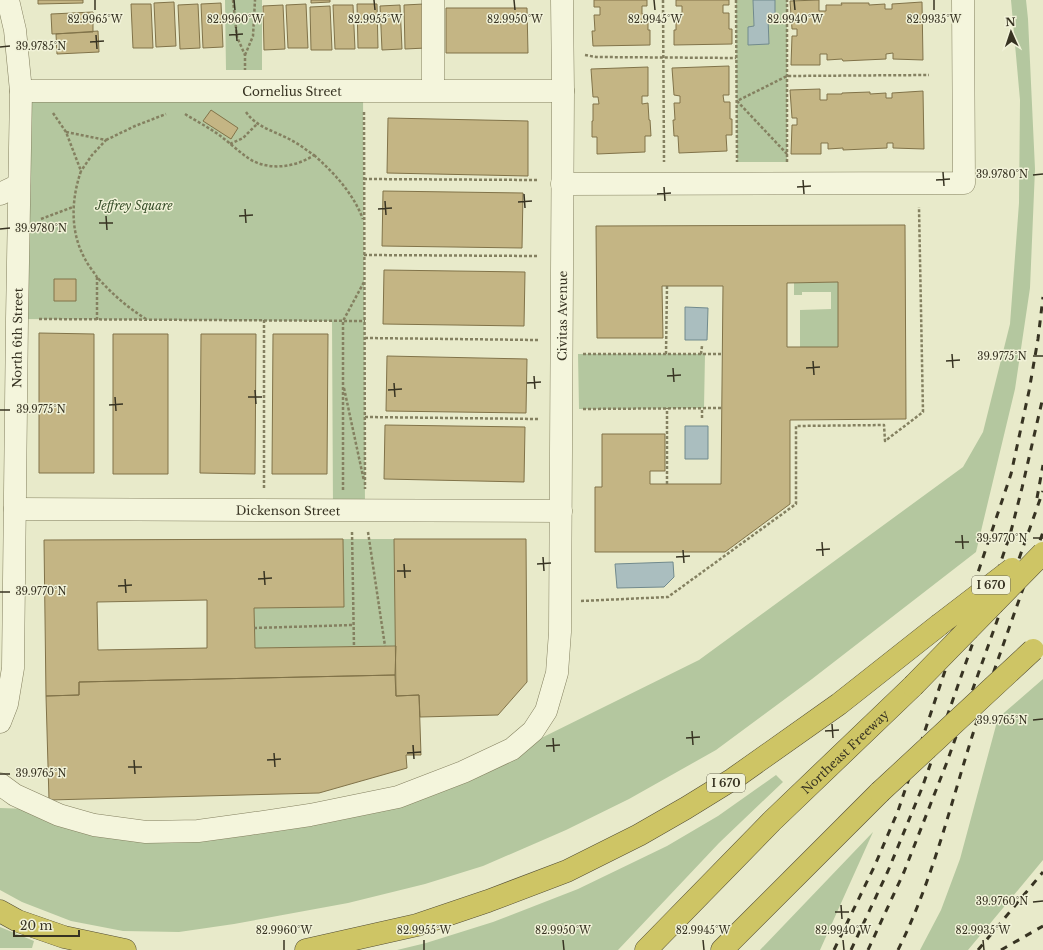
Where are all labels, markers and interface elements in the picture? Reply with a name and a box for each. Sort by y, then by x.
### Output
north arrow [991,12,1031,52]
text: 82.9965°W [67,13,123,26]
text: 82.9960°W [207,13,263,26]
text: 82.9955°W [348,13,402,26]
text: 82.9950°W [487,13,543,26]
text: 82.9945°W [628,13,682,26]
text: 82.9940°W [767,13,823,26]
text: 82.9935°W [907,13,962,26]
text: N [1005,15,1017,29]
text: 39.9785°N [16,40,66,53]
street label: Cornelius Street [242,84,342,99]
text: 39.9780°N [976,168,1028,181]
park label: Jeffrey Square [94,198,173,213]
text: 39.9780°N [15,222,67,235]
street label: Civitas Avenue [554,270,570,361]
street label: North 6th Street [9,287,25,388]
text: 39.9775°N [977,350,1027,363]
text: 39.9775°N [16,403,66,416]
street label: Dickenson Street [236,502,341,518]
text: 39.9770°N [976,532,1028,545]
road number: I 670 [972,576,1010,594]
text: 39.9770°N [15,585,67,598]
street label: Northeast Freeway [798,706,892,797]
text: 39.9765°N [976,714,1028,727]
text: 39.9765°N [15,767,67,780]
road number: I 670 [707,774,745,792]
text: 39.9760°N [976,895,1028,908]
scale bar [14,912,79,938]
text: 20 m [20,918,52,933]
text: 82.9960°W [256,924,312,937]
text: 82.9955°W [397,924,451,937]
text: 82.9950°W [535,924,591,937]
text: 82.9945°W [676,924,730,937]
text: 82.9940°W [815,924,871,937]
text: 82.9935°W [956,924,1011,937]

